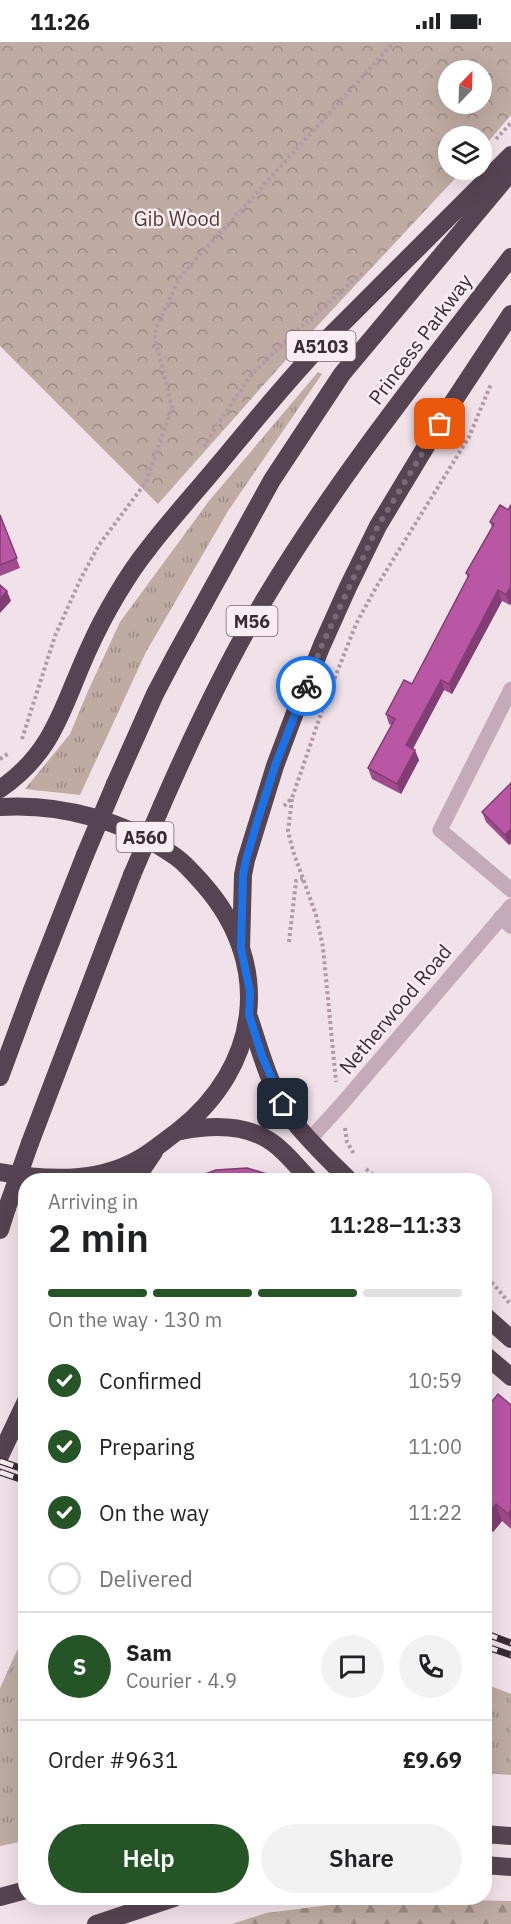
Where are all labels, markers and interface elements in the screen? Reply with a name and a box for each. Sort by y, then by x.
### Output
text: 11:26 [30,7,90,36]
north arrow [438,60,492,114]
map controls [438,60,492,180]
button: layers [438,126,492,180]
park label: Gib Wood [134,205,220,232]
street label: Princess Parkway [362,268,478,410]
road number: A5103 [286,331,356,361]
pin [414,398,465,449]
icon: bag [423,407,456,440]
road number: M56 [226,606,278,636]
courier [276,656,336,716]
icon: bike [290,670,323,703]
road number: A560 [116,822,174,852]
street label: Netherwood Road [333,938,457,1080]
pin [257,1078,308,1129]
icon: home [266,1087,299,1120]
text: Arriving in [48,1188,138,1215]
text: 11:28–11:33 [329,1210,462,1239]
text: 2 min [48,1212,149,1263]
text: On the way · 130 m [48,1306,222,1333]
icon: check [48,1364,81,1397]
text: Confirmed [99,1366,202,1395]
text: 10:59 [408,1367,462,1394]
icon: check [48,1430,81,1463]
text: Preparing [99,1432,194,1461]
text: 11:00 [408,1433,462,1460]
icon: check [48,1496,81,1529]
text: On the way [99,1498,209,1527]
text: 11:22 [408,1499,462,1526]
text: Delivered [99,1564,193,1593]
button: chat [321,1635,384,1698]
button: phone [399,1635,462,1698]
text: Sam [126,1638,172,1667]
text: S [73,1652,86,1681]
text: Courier · 4.9 [126,1667,237,1694]
text: Order #9631 [48,1745,178,1774]
text: £9.69 [403,1745,462,1774]
button: Help [48,1824,249,1893]
button: Share [261,1824,462,1893]

